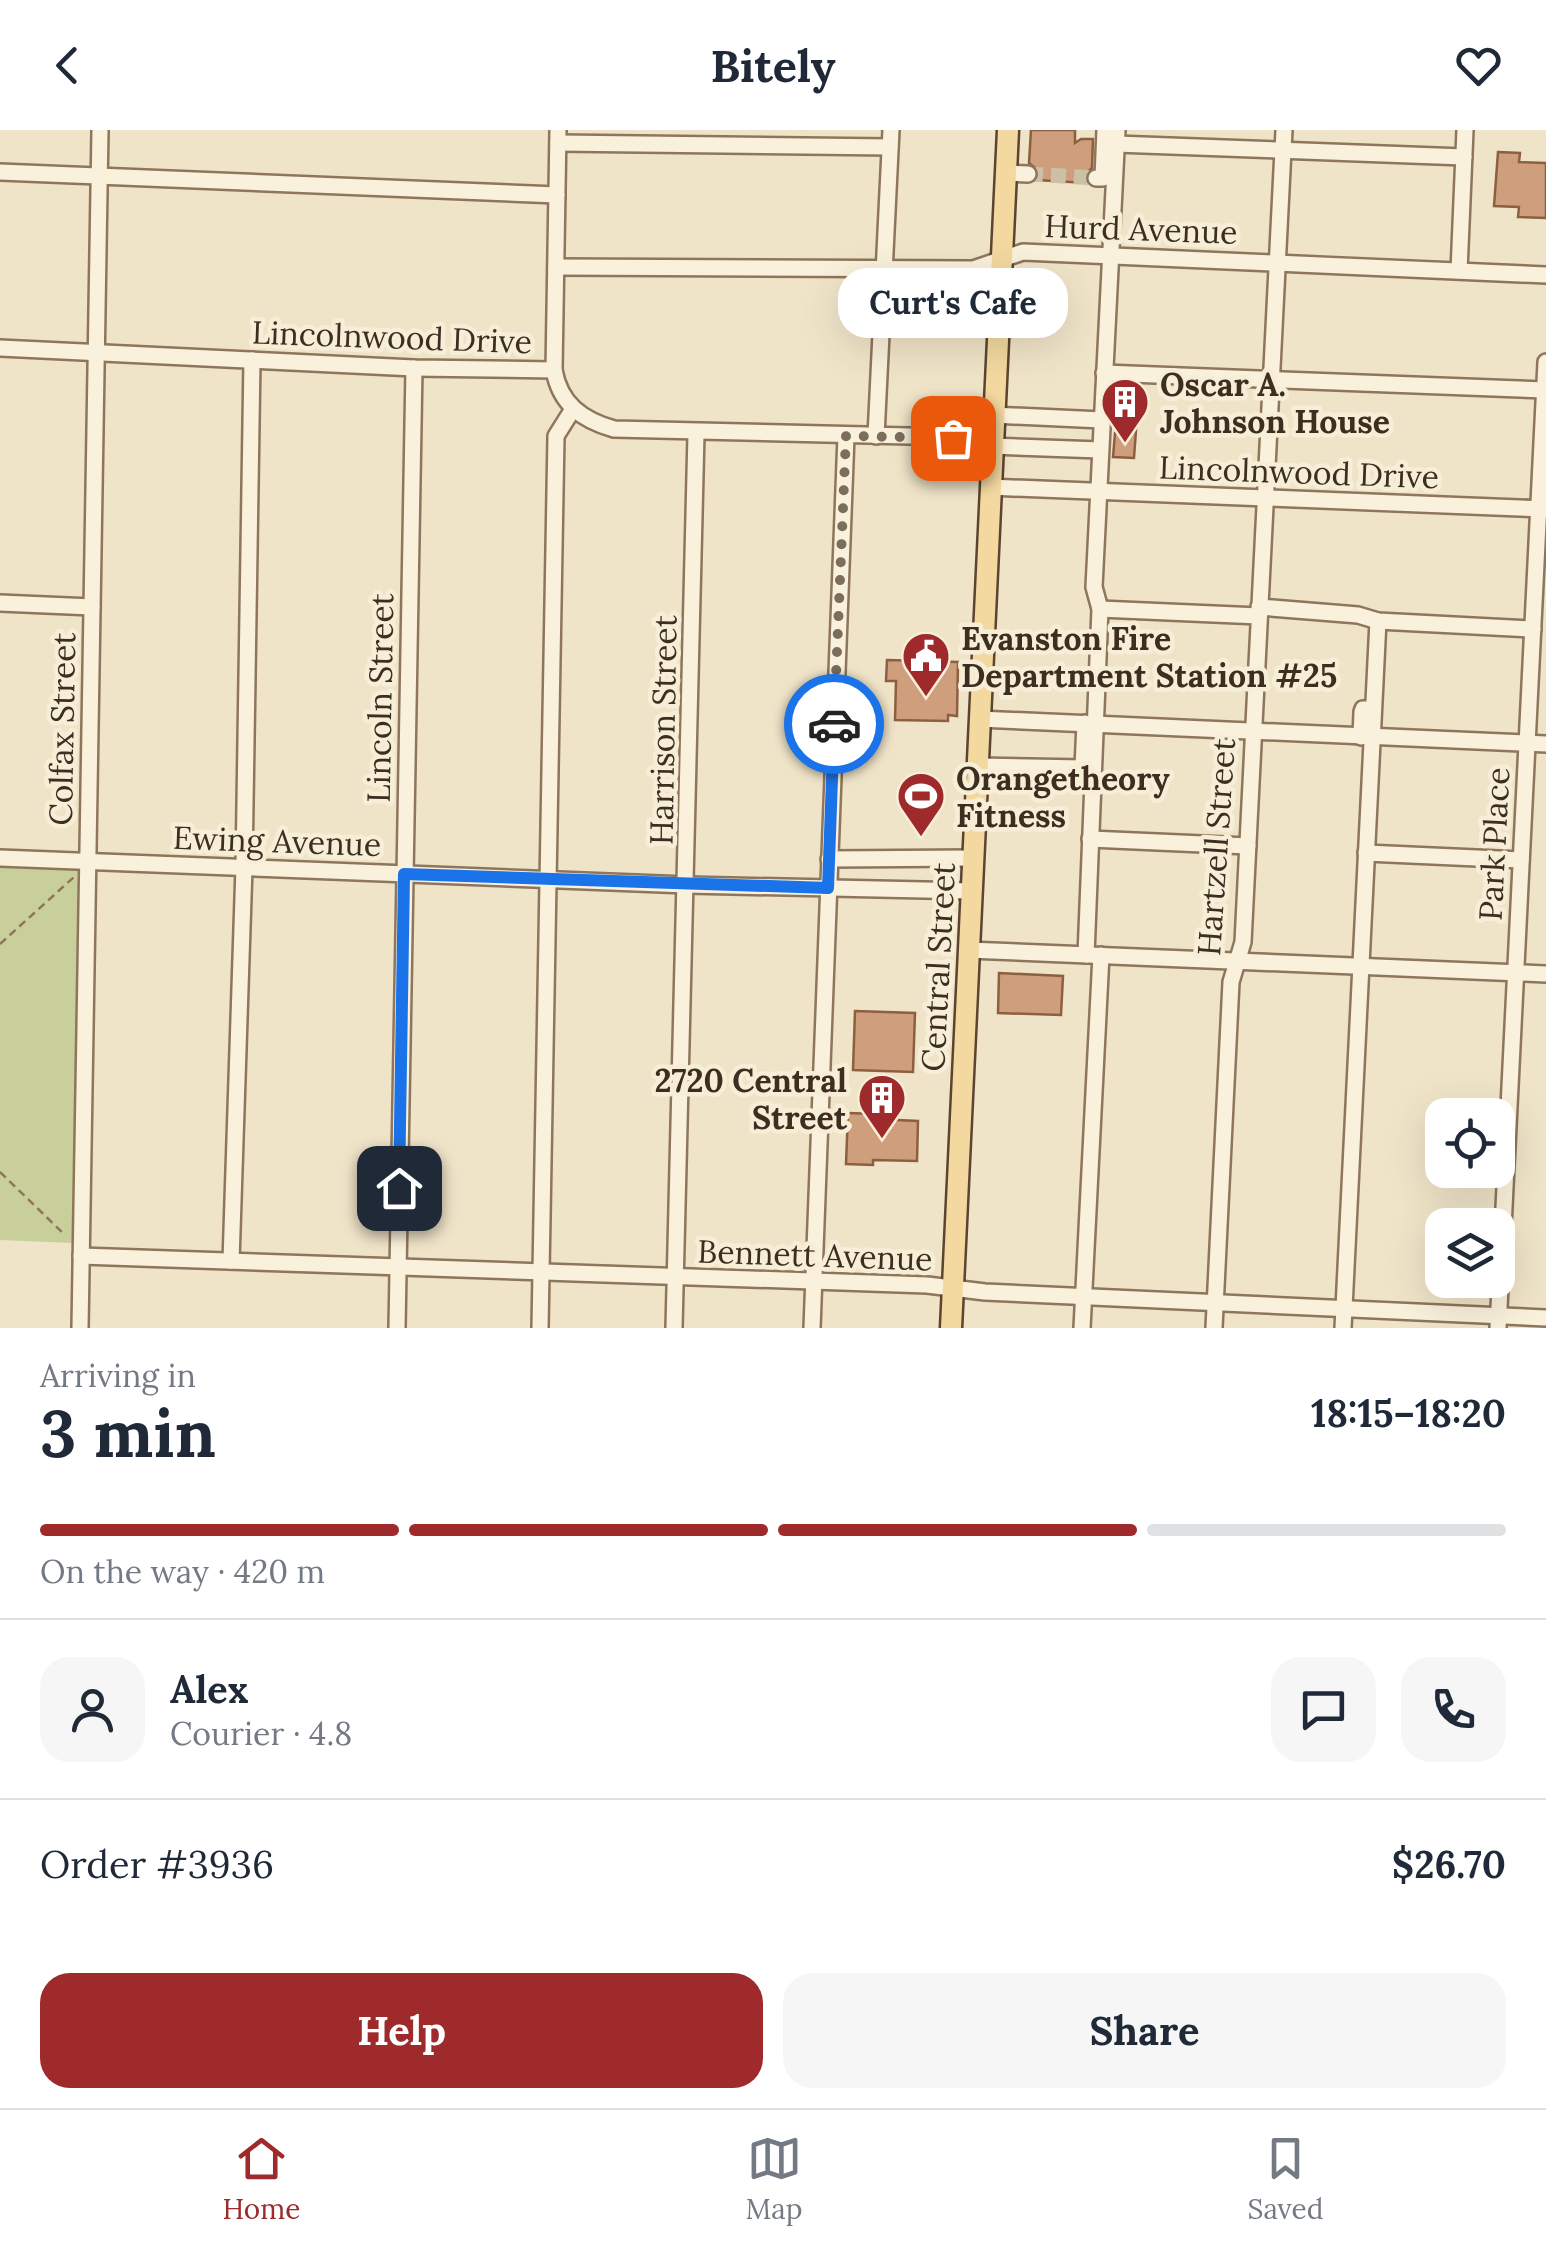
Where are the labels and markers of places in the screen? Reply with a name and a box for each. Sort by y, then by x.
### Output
callout: Curt's Cafe [838,268,1068,338]
place label: Oscar A. Johnson House [1160,364,1390,442]
building icon: Oscar A. Johnson House [1099,376,1151,444]
pin [911,396,996,481]
place label: Evanston Fire Department Station #25 [961,618,1337,696]
public building icon: Evanston Fire Department Station #25 [900,630,952,698]
place label: Orangetheory Fitness [956,758,1170,836]
sports icon: Orangetheory Fitness [895,770,947,838]
place label: 2720 Central Street [654,1060,848,1138]
building icon: 2720 Central Street [856,1072,908,1140]
pin [357,1146,442,1231]

